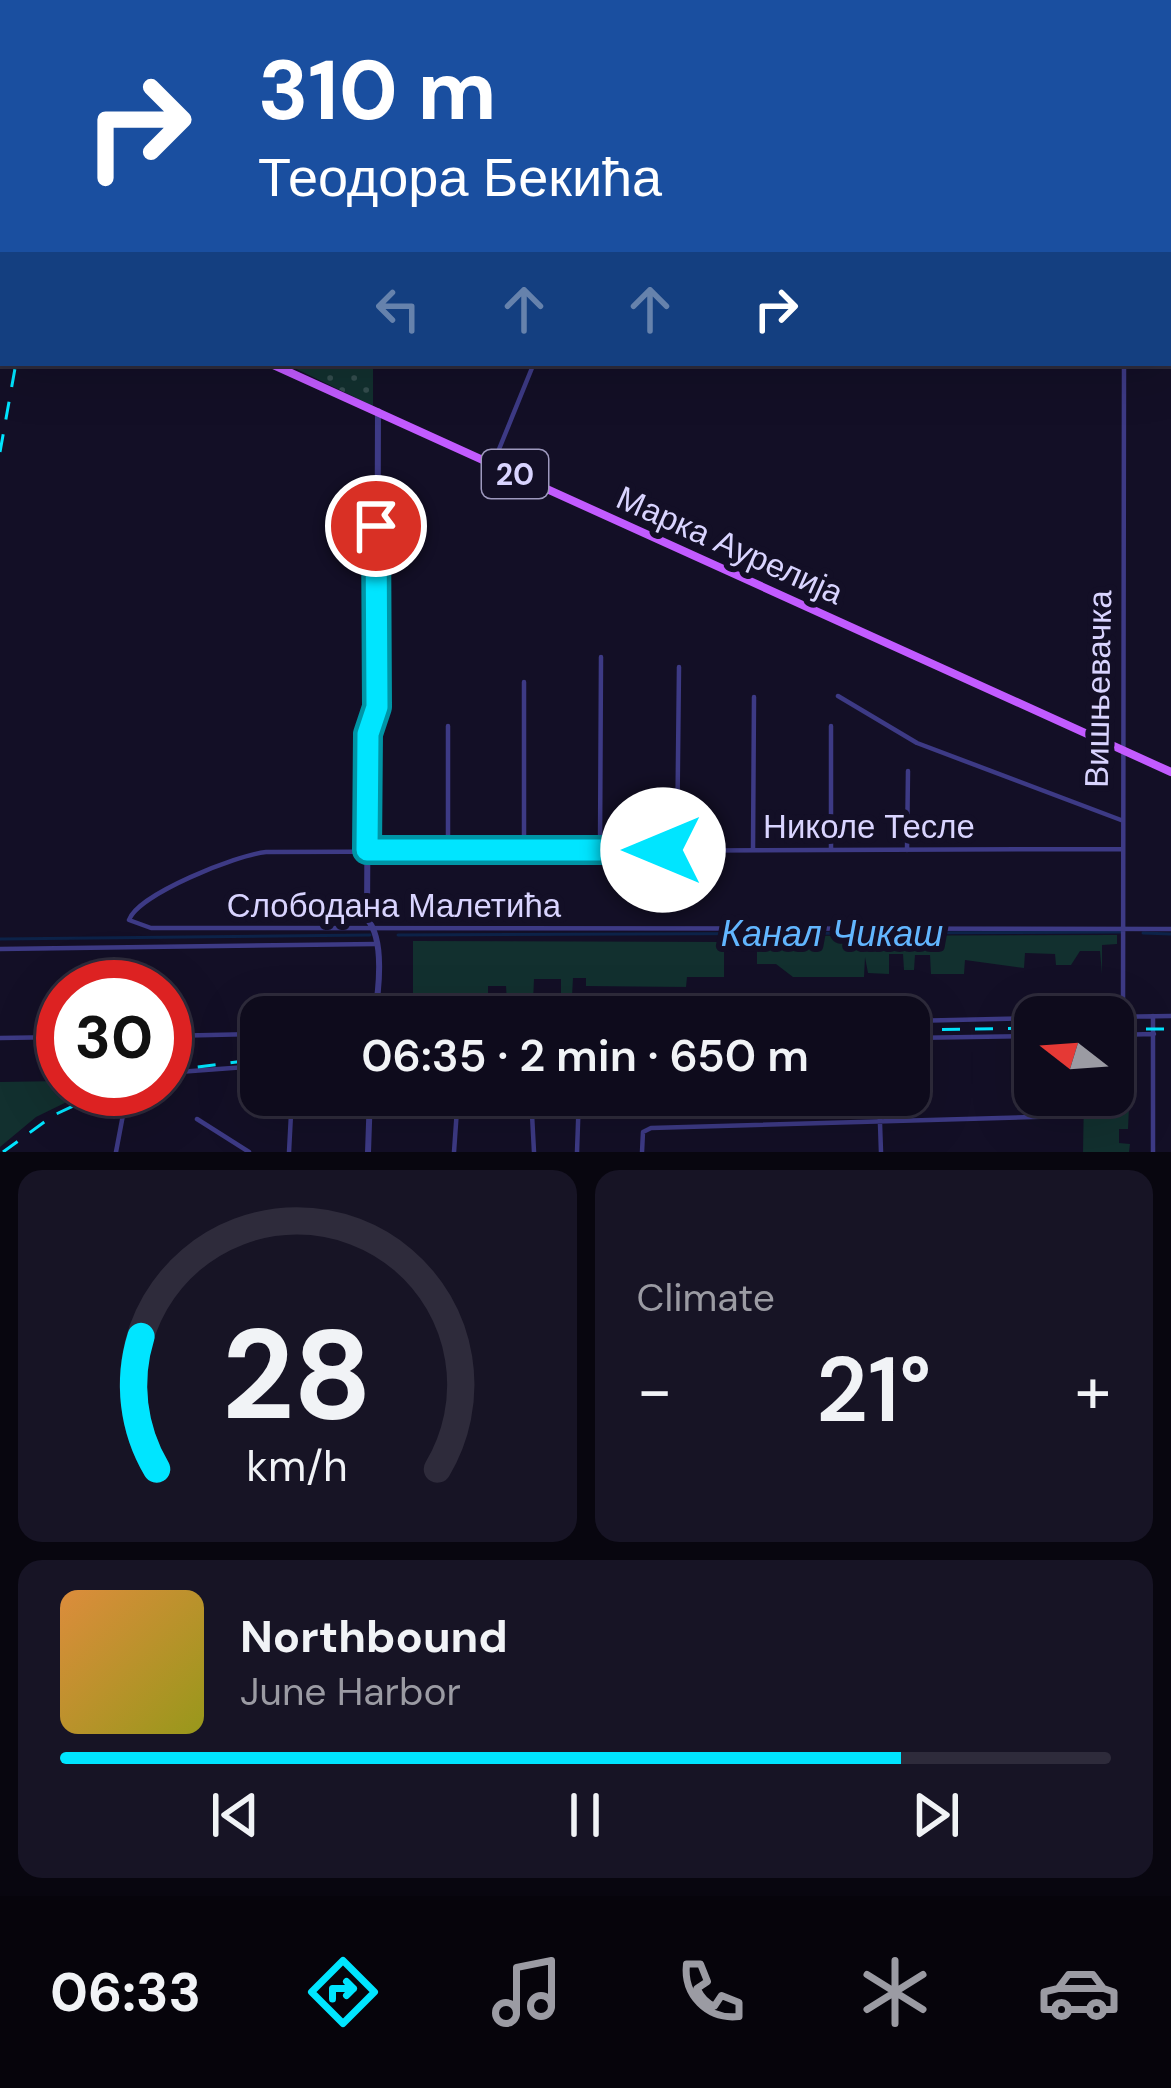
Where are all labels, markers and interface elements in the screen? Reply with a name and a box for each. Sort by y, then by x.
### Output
text: 310 m [258,36,497,145]
icon: right [60,48,216,204]
text: Теодора Бекића [258,142,662,213]
icon: left [365,276,431,342]
icon: ahead [491,276,557,342]
icon: ahead [617,276,683,342]
icon: right [743,276,809,342]
road number: 20 [482,450,548,498]
pin [325,475,427,577]
street label: Марка Аурелија [610,476,851,614]
icon: arrive [343,493,409,559]
street label: Вишњевачка [1075,589,1121,788]
position arrow [600,787,726,913]
street label: Николе Тесле [763,805,975,848]
street label: Слободана Малетића [227,884,562,927]
water label: Канал Чикаш [721,910,943,957]
speed limit sign: 30 [36,960,192,1116]
north arrow [1014,996,1134,1116]
map controls [1014,996,1134,1116]
text: 06:35 · 2 min · 650 m [361,1026,809,1085]
text: Climate [637,1272,775,1323]
text: 28 [222,1294,372,1457]
text: 21° [816,1332,931,1449]
text: − [637,1348,673,1433]
text: + [1075,1348,1111,1433]
text: km/h [247,1438,348,1494]
text: Northbound [240,1607,508,1666]
text: June Harbor [240,1666,461,1717]
icon: previous [202,1782,268,1848]
icon: pause [552,1782,618,1848]
icon: next [903,1782,969,1848]
icon: directions [301,1950,385,2034]
icon: music [485,1950,569,2034]
icon: phone [669,1950,753,2034]
icon: climate [853,1950,937,2034]
icon: car [1037,1950,1121,2034]
text: 06:33 [50,1957,201,2028]

